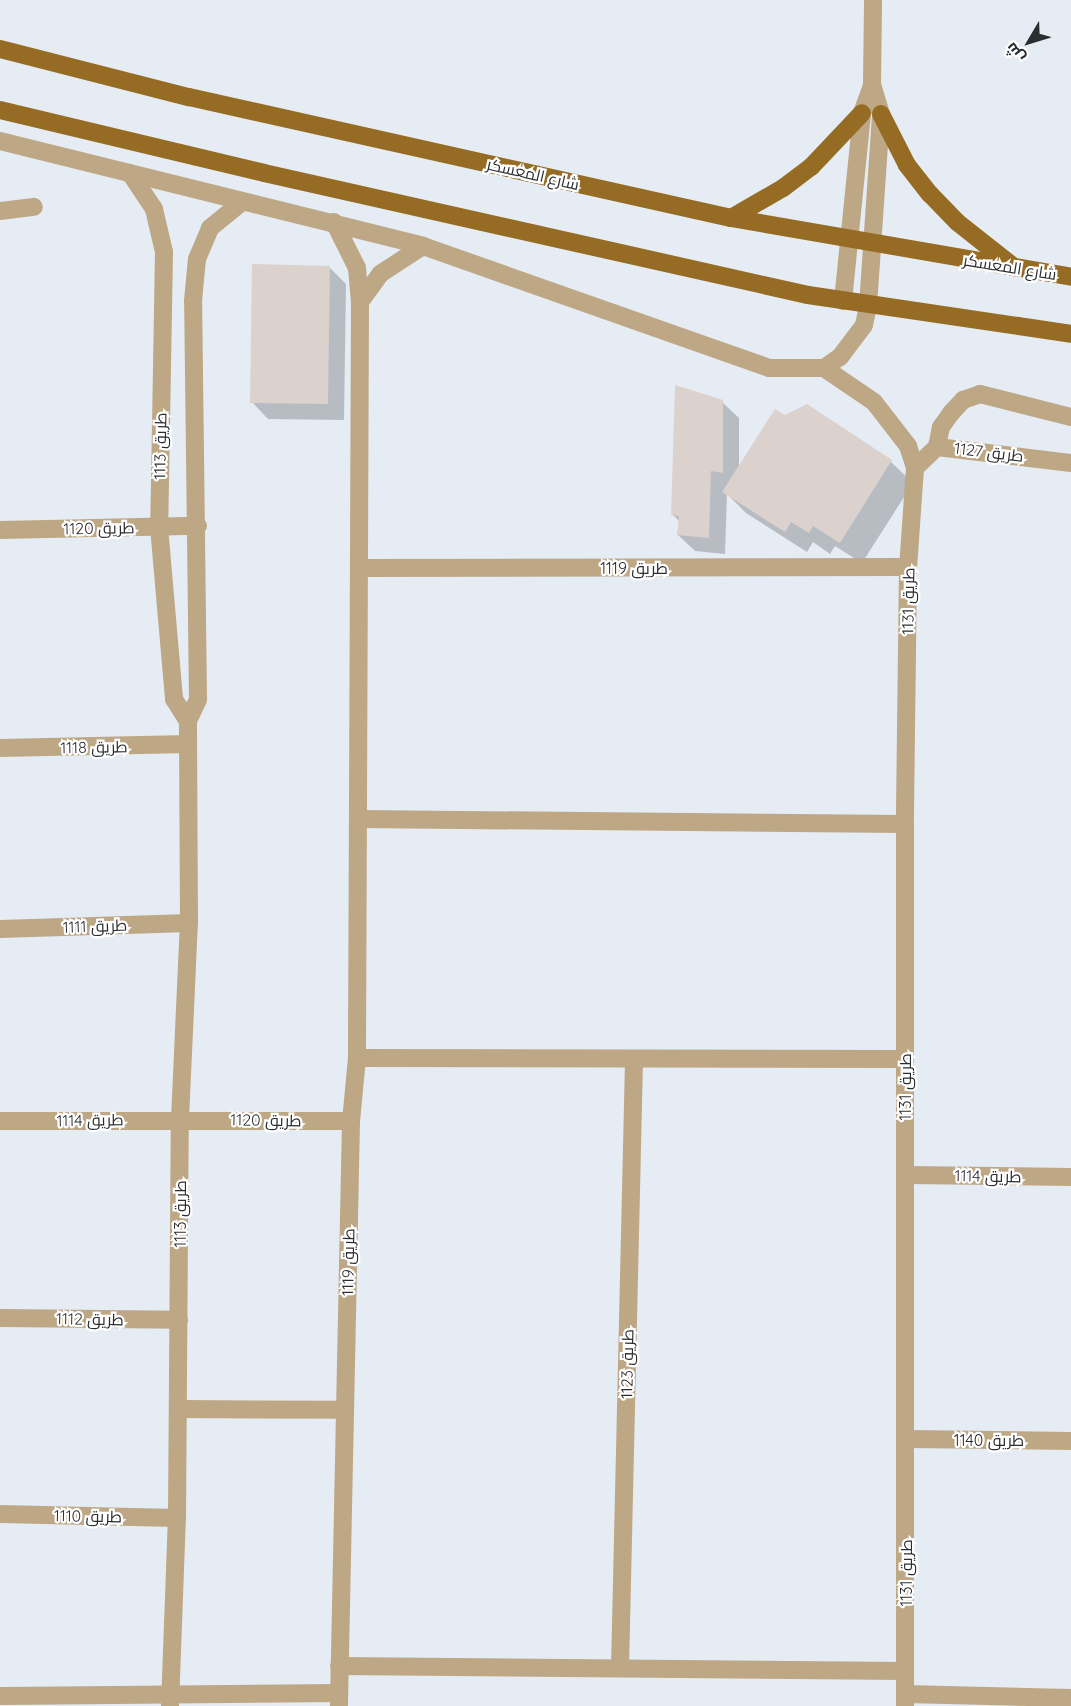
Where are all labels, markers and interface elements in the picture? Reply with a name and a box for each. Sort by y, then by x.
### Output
north arrow [999,12,1059,72]
text: ش [1001,39,1029,67]
street label: شارع المعسكر [485,154,581,194]
street label: شارع المعسكر [962,250,1058,284]
street label: طريق 1113 [150,412,170,480]
street label: طريق 1127 [953,438,1025,466]
street label: طريق 1120 [63,518,135,538]
street label: طريق 1119 [600,558,668,578]
street label: طريق 1131 [898,567,918,635]
street label: طريق 1118 [60,737,128,757]
street label: طريق 1111 [62,915,128,937]
street label: طريق 1131 [895,1053,915,1121]
street label: طريق 1114 [56,1110,124,1130]
street label: طريق 1120 [230,1110,302,1130]
street label: طريق 1114 [954,1166,1022,1186]
street label: طريق 1113 [170,1180,190,1248]
street label: طريق 1119 [338,1228,358,1296]
street label: طريق 1112 [56,1309,124,1329]
street label: طريق 1123 [617,1329,637,1399]
street label: طريق 1140 [954,1430,1024,1450]
street label: طريق 1110 [54,1506,122,1526]
street label: طريق 1131 [896,1539,916,1607]

